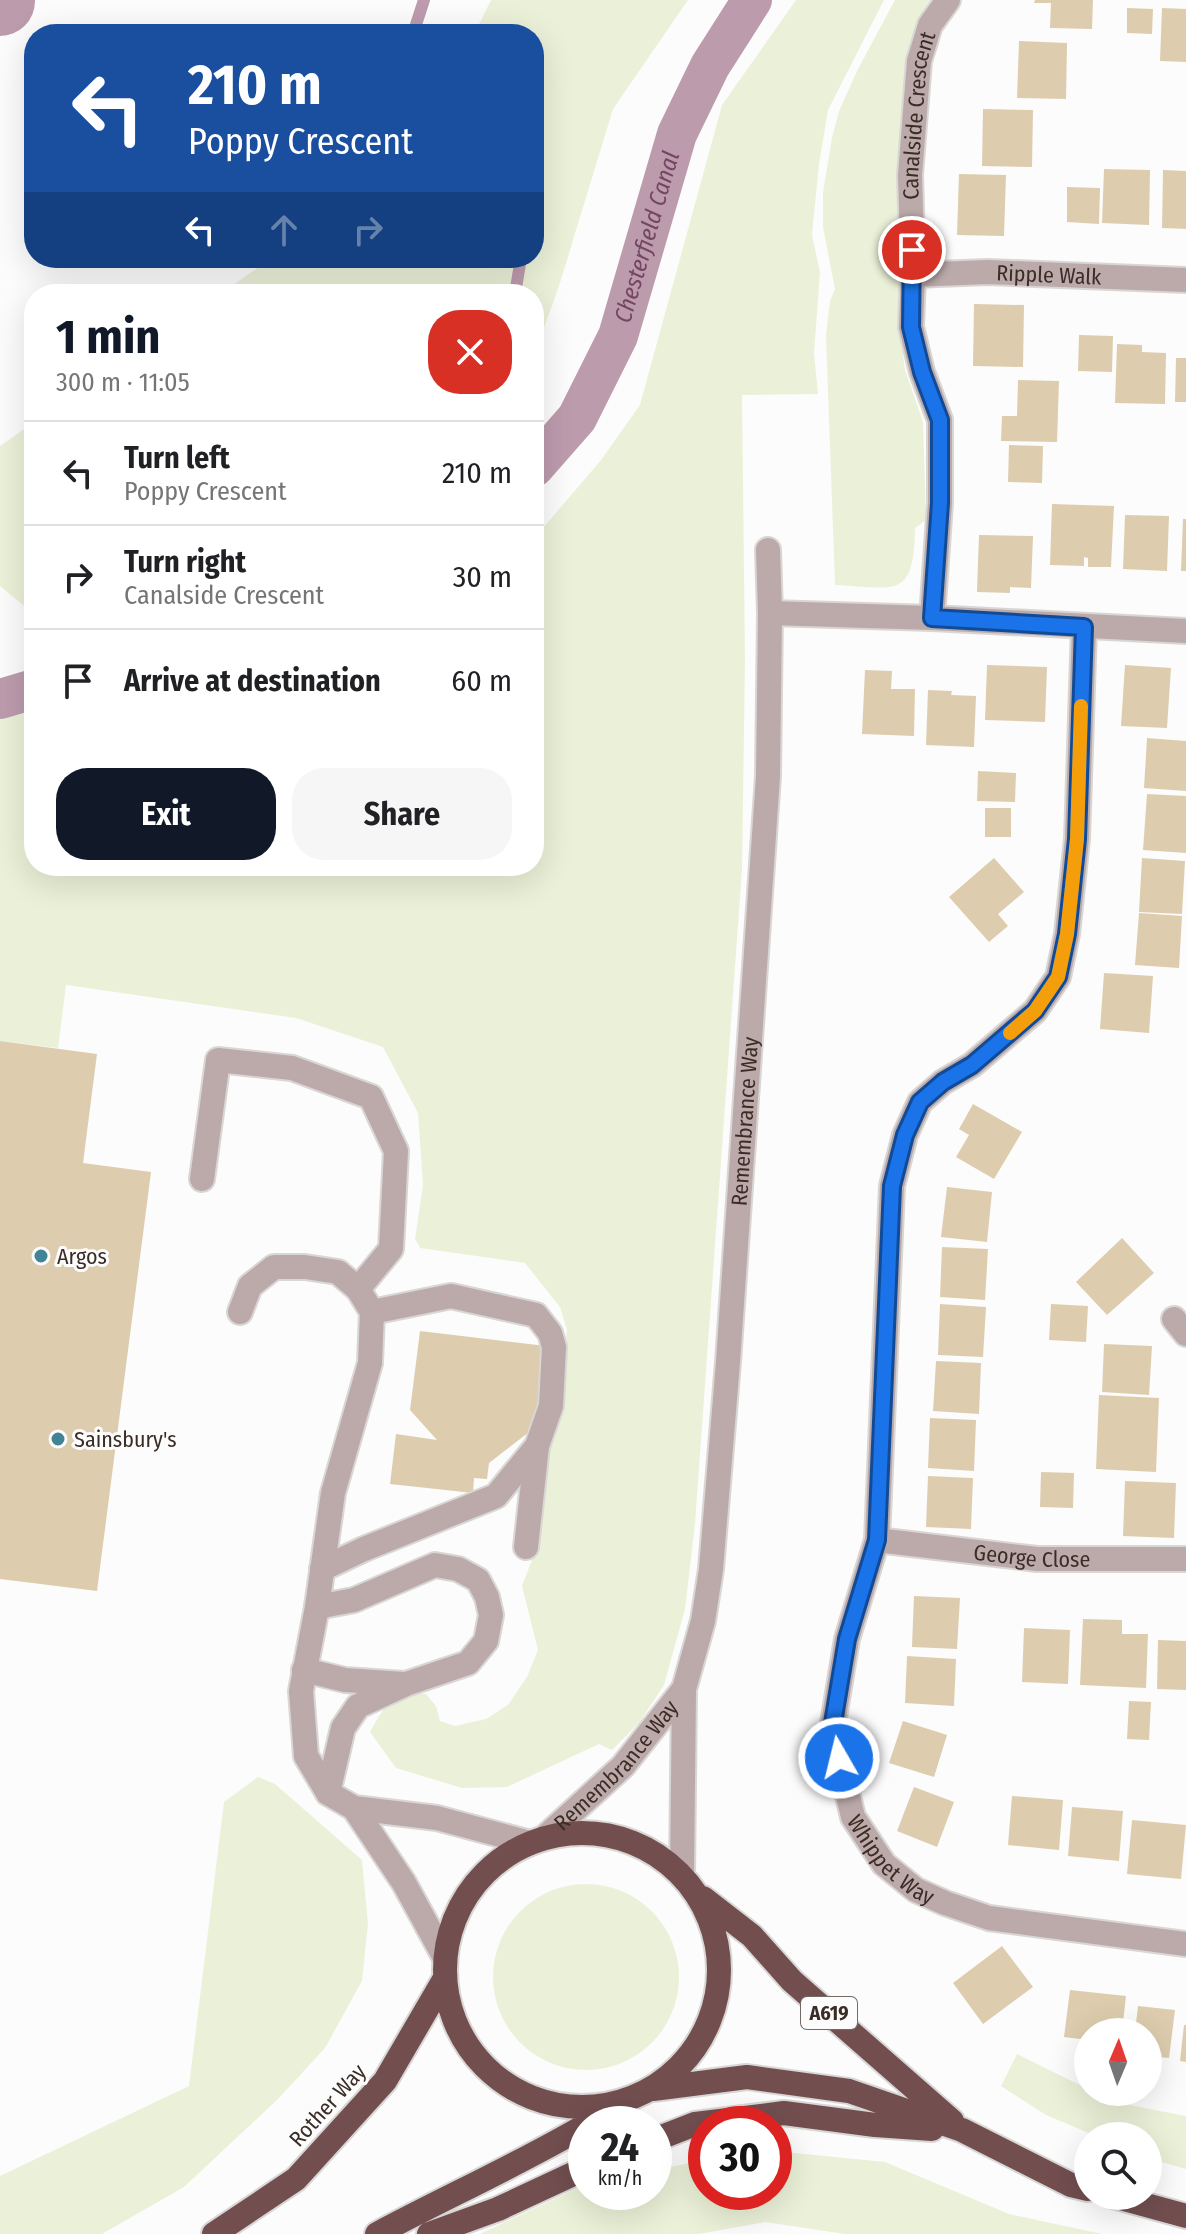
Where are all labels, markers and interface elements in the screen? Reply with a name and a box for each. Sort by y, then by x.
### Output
street label: Canalside Crescent [897,27,942,200]
text: 210 m [188,52,322,119]
icon: left [56,56,160,160]
text: Poppy Crescent [188,120,413,164]
water label: Chesterfield Canal [609,148,685,326]
icon: left [178,208,222,252]
icon: ahead [262,208,306,252]
icon: right [346,208,390,252]
pin [878,216,946,284]
icon: arrive [890,228,934,272]
street label: Ripple Walk [996,259,1103,291]
text: 1 min [56,308,161,366]
button: close [428,310,512,394]
text: 300 m · 11:05 [56,367,190,398]
text: Turn left [124,440,230,476]
icon: left [56,451,100,495]
text: 210 m [442,455,512,491]
text: Poppy Crescent [124,476,287,507]
text: Turn right [124,544,246,580]
icon: right [56,555,100,599]
text: 30 m [453,559,512,595]
text: Canalside Crescent [124,580,324,611]
icon: arrive [56,659,100,703]
text: Arrive at destination [124,663,381,699]
text: 60 m [451,663,512,699]
button: Exit [56,768,276,860]
button: Share [292,768,512,860]
street label: Remembrance Way [726,1036,764,1207]
place label: Argos [57,1243,107,1270]
marker: Argos [32,1247,50,1265]
place label: Sainsbury's [74,1426,177,1453]
marker: Sainsbury's [49,1430,67,1448]
street label: George Close [972,1539,1090,1573]
street label: Remembrance Way [548,1695,684,1836]
position arrow [797,1716,881,1800]
street label: Whippet Way [841,1810,938,1910]
road number: A619 [801,1997,857,2029]
north arrow [1074,2018,1162,2106]
map controls [1074,2018,1162,2210]
street label: Rother Way [283,2058,372,2152]
speed limit sign: 30 [688,2106,792,2210]
button: search [1074,2122,1162,2210]
text: 24 [601,2124,639,2172]
text: km/h [598,2166,642,2190]

